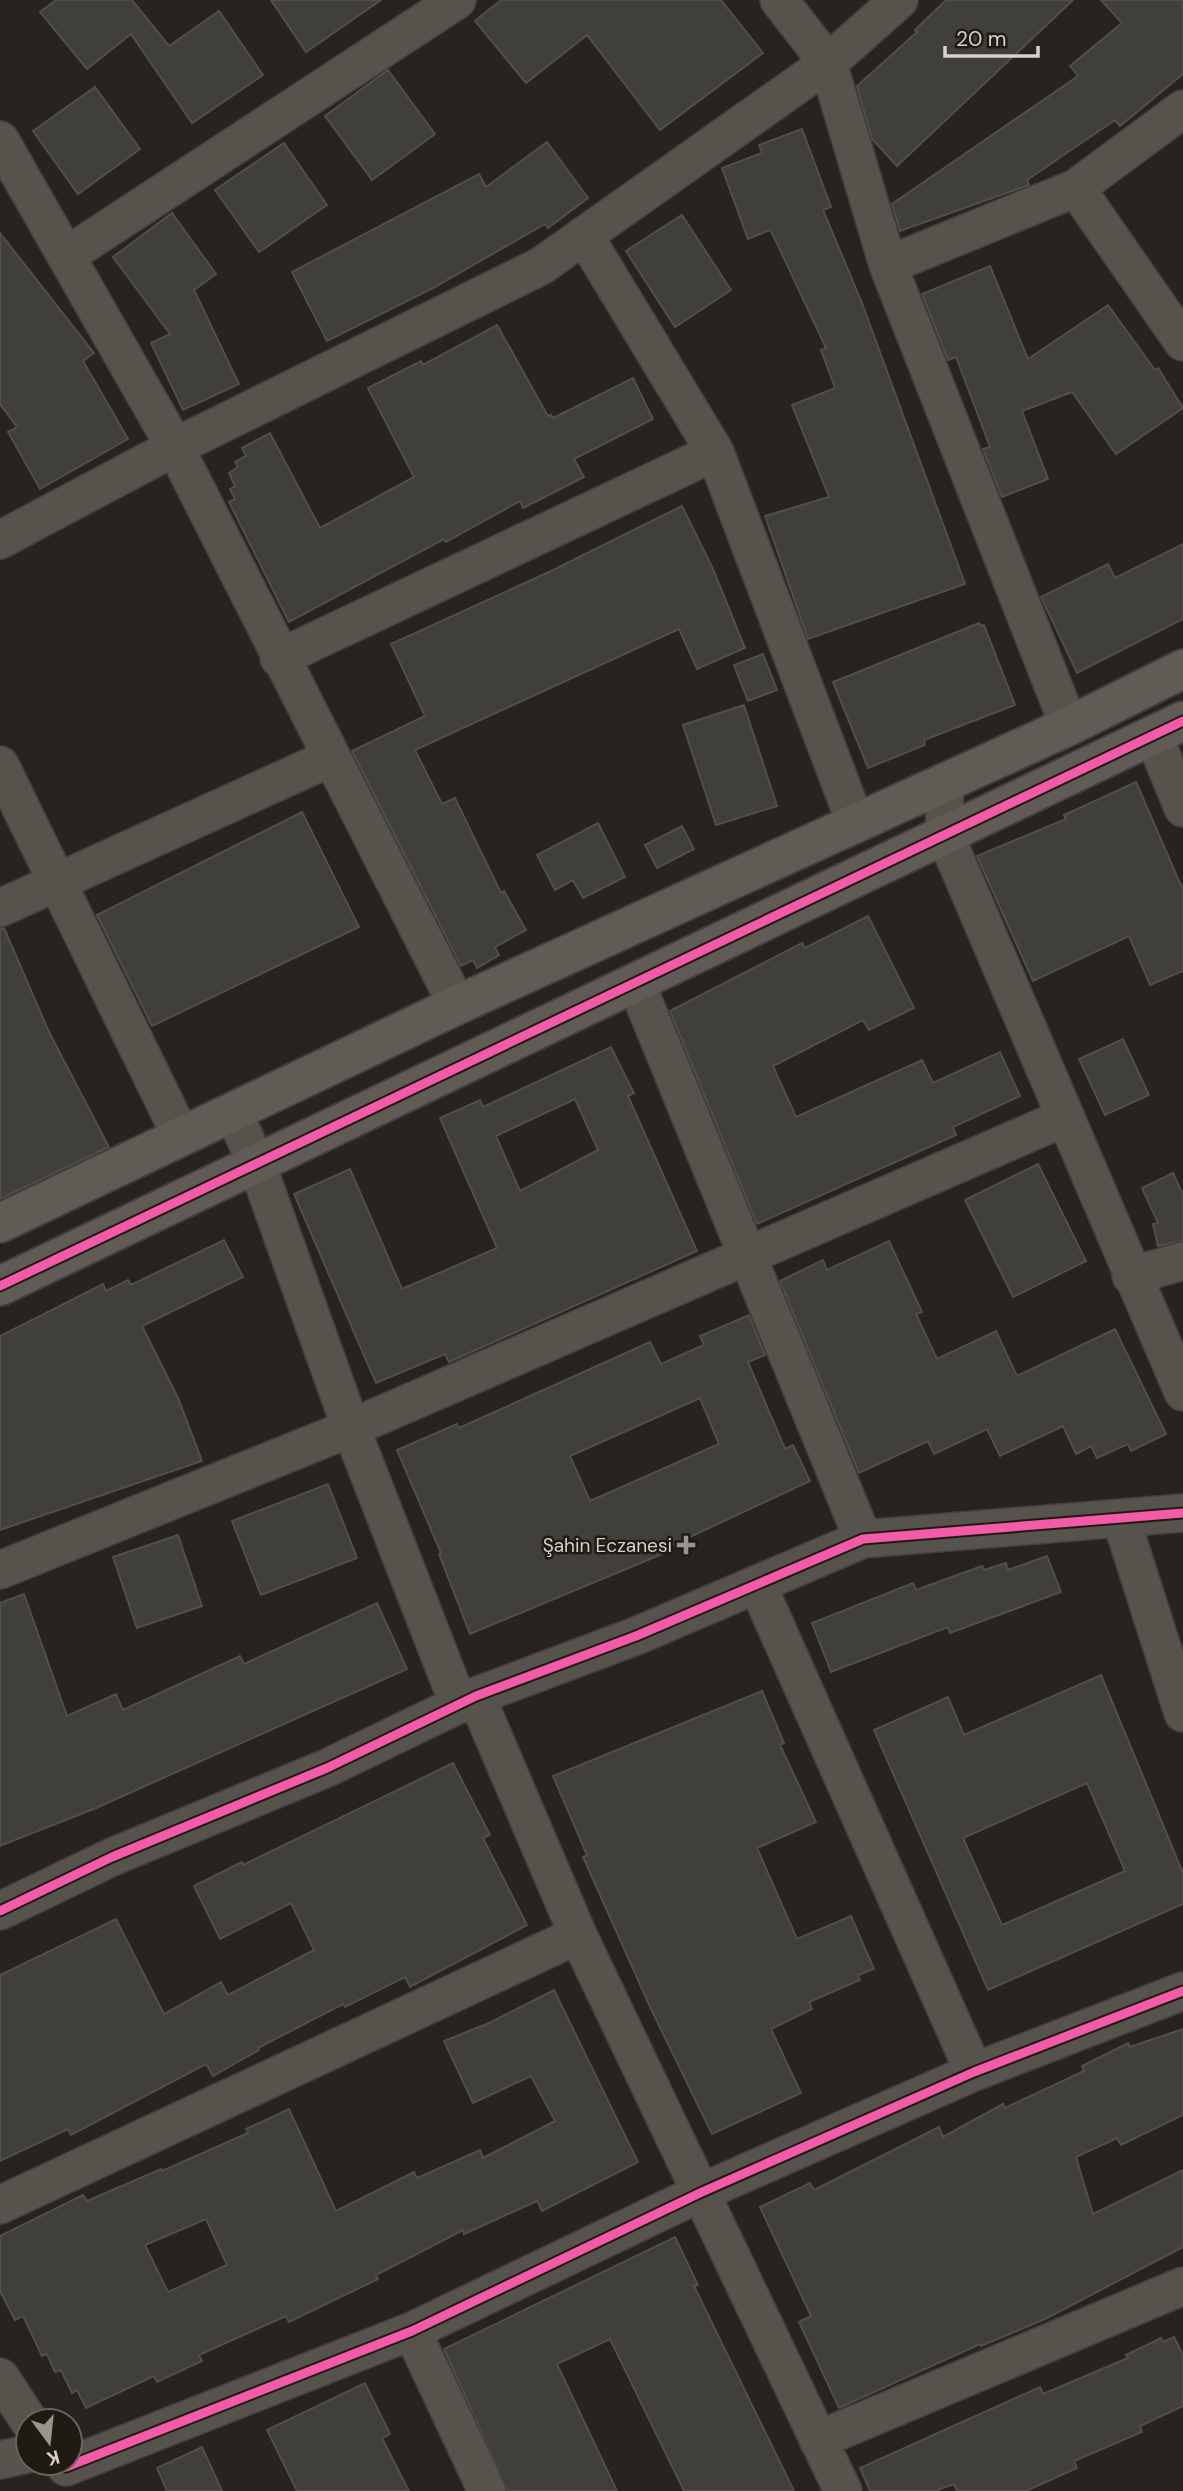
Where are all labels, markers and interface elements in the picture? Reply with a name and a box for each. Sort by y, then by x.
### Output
scale bar [945,14,1038,58]
text: 20 m [956,25,1007,53]
place label: Şahin Eczanesi [543,1533,672,1558]
marker: Şahin Eczanesi [678,1537,694,1553]
north arrow [14,2407,84,2477]
text: K [44,2444,63,2472]

